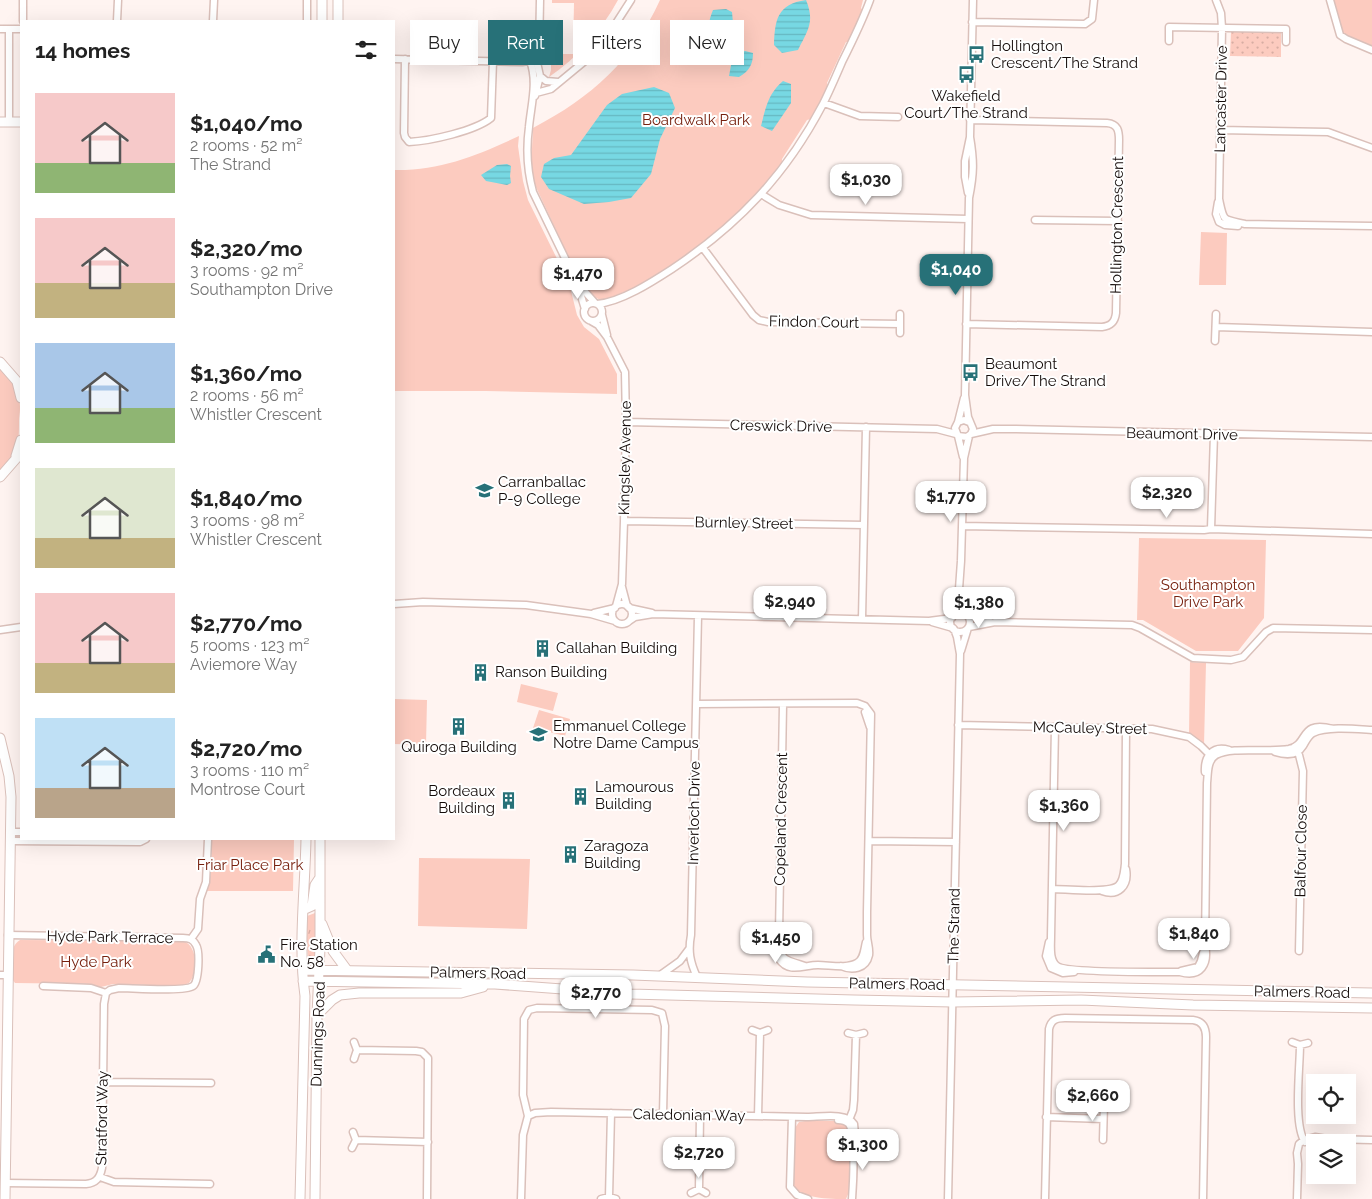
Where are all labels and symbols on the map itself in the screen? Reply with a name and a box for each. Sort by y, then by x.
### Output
place label: Hollington Crescent/The Strand [991,37,1138,72]
bus stop icon: Hollington Crescent/The Strand [967,45,987,65]
street label: Lancaster Drive [1211,45,1231,153]
bus stop icon: Wakefield Court/The Strand [956,65,976,85]
place label: Wakefield Court/The Strand [904,87,1028,122]
park label: Boardwalk Park [642,111,750,129]
street label: Hollington Crescent [1107,156,1127,294]
pin: $1,030 [825,164,907,206]
pin: $1,040 [915,254,997,296]
pin: $1,470 [537,258,619,300]
street label: Findon Court [769,312,859,332]
place label: Beaumont Drive/The Strand [985,355,1106,390]
bus stop icon: Beaumont Drive/The Strand [961,363,981,383]
street label: Kingsley Avenue [615,400,635,515]
street label: Creswick Drive [730,416,833,436]
street label: Beaumont Drive [1126,424,1238,444]
place label: Carranballac P-9 College [498,473,586,508]
pin: $2,320 [1126,476,1208,519]
pin: $1,770 [910,480,992,523]
school or university icon: Carranballac P-9 College [474,481,494,501]
street label: Burnley Street [694,513,794,533]
park label: Southampton Drive Park [1161,576,1255,611]
pin: $2,940 [749,586,831,628]
pin: $1,380 [938,586,1020,629]
building icon: Callahan Building [532,638,552,658]
place label: Callahan Building [556,639,677,657]
building icon: Ranson Building [471,662,491,682]
place label: Ranson Building [495,663,607,681]
building icon: Quiroga Building [449,716,469,736]
place label: Emmanuel College Notre Dame Campus [553,717,699,752]
street label: McCauley Street [1033,718,1147,738]
school or university icon: Emmanuel College Notre Dame Campus [529,725,549,745]
place label: Quiroga Building [401,738,517,756]
street label: Copeland Crescent [771,752,791,886]
street label: Inverloch Drive [684,761,704,865]
place label: Lamourous Building [595,778,674,813]
place label: Bordeaux Building [428,782,495,817]
building icon: Lamourous Building [571,786,591,806]
building icon: Bordeaux Building [499,790,519,810]
pin: $1,360 [1023,790,1105,832]
street label: Balfour Close [1291,804,1311,898]
place label: Zaragoza Building [584,837,649,872]
building icon: Zaragoza Building [560,845,580,865]
park label: Friar Place Park [197,856,303,874]
street label: The Strand [944,888,964,964]
pin: $1,840 [1153,918,1235,960]
pin: $1,450 [735,922,817,964]
street label: Hyde Park Terrace [46,927,174,947]
place label: Fire Station No. 58 [280,936,358,971]
public building icon: Fire Station No. 58 [256,944,276,964]
park label: Hyde Park [60,953,132,971]
street label: Palmers Road [430,963,526,983]
street label: Palmers Road [849,974,945,994]
pin: $2,770 [555,976,637,1019]
street label: Dunnings Road [307,981,329,1087]
street label: Palmers Road [1254,982,1350,1002]
street label: Stratford Way [92,1071,112,1165]
pin: $2,660 [1052,1080,1134,1122]
street label: Caledonian Way [632,1105,746,1125]
pin: $1,300 [822,1128,904,1171]
pin: $2,720 [658,1136,740,1179]

